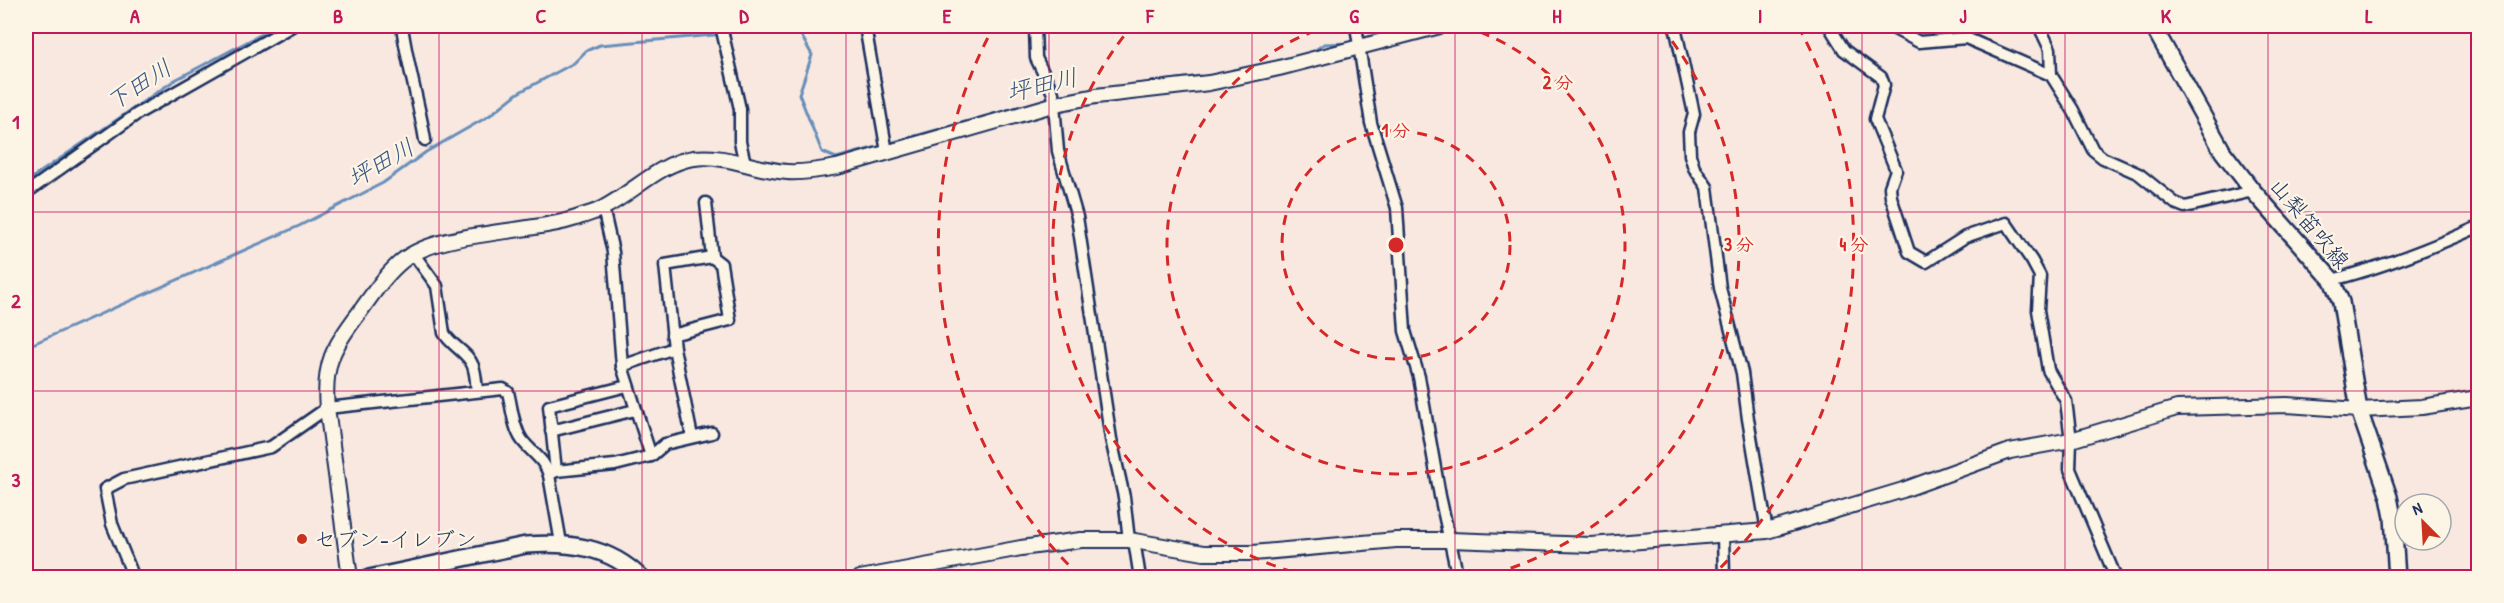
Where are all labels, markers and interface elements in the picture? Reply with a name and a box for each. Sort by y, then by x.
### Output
text: A [130,2,140,29]
text: B [333,2,343,29]
text: C [536,2,547,29]
text: D [739,2,749,29]
text: E [943,2,952,29]
text: F [1145,2,1155,29]
text: G [1349,2,1359,29]
text: H [1552,2,1562,29]
text: I [1758,2,1762,29]
text: J [1959,2,1967,29]
text: K [2161,2,2172,29]
text: L [2365,2,2373,29]
water label: 下田川 [100,51,177,117]
water label: 坪田川 [1003,60,1080,108]
text: 2 分 [1543,70,1573,95]
text: 1 [12,108,20,135]
text: 1 分 [1382,118,1410,143]
water label: 坪田川 [341,130,420,194]
street label: 山梨笛吹線 [2263,171,2357,275]
text: 3 分 [1724,232,1754,257]
text: 4 分 [1840,232,1868,257]
centre of rings [1386,235,1406,255]
text: 2 [11,287,21,314]
text: 3 [12,466,21,493]
north arrow [2393,492,2453,552]
text: N [2409,496,2426,520]
place label: セブン-イレブン [314,524,477,554]
marker: セブン-イレブン [295,532,309,546]

